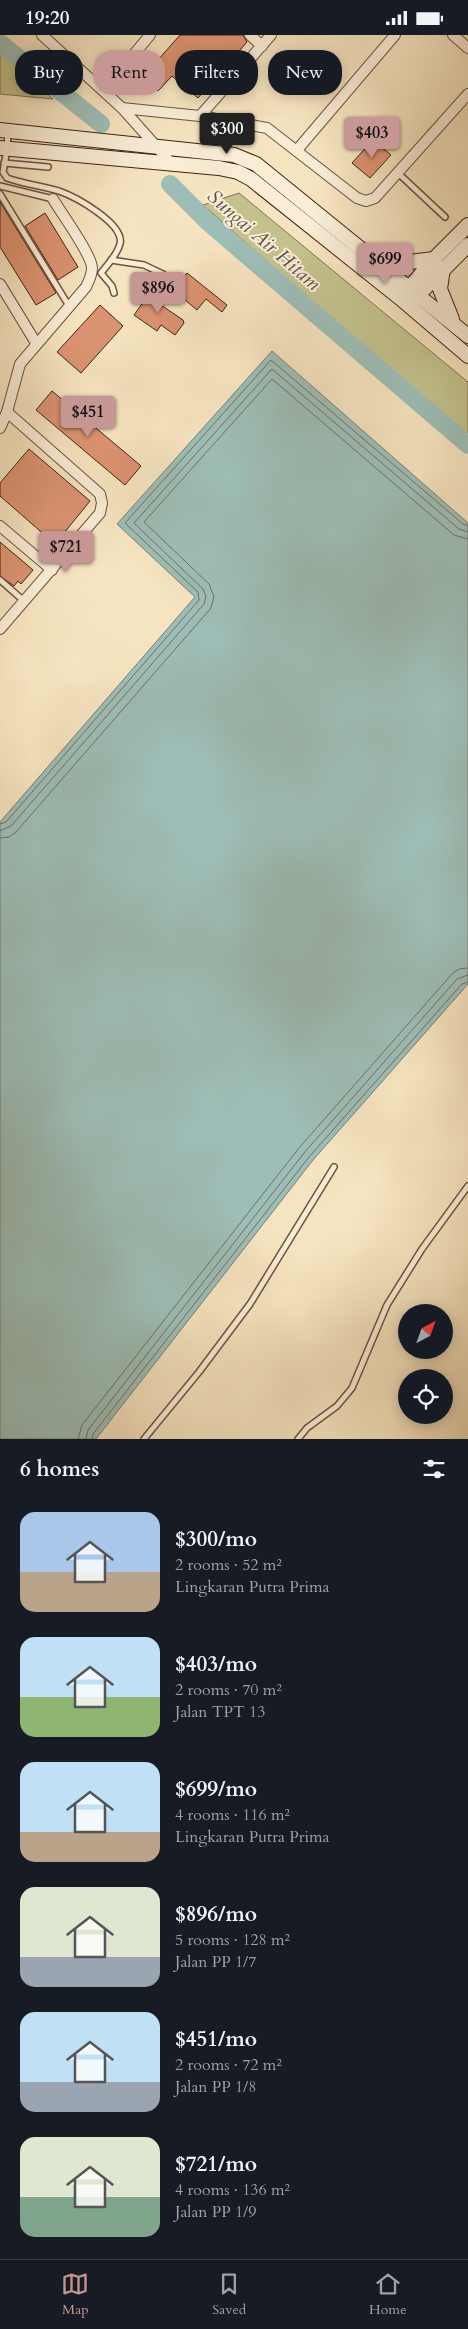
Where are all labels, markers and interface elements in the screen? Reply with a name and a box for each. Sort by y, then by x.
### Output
text: 19:20 [25,5,69,31]
chip: Buy [15,50,83,95]
chip: Rent [93,50,165,95]
chip: Filters [175,50,258,95]
chip: New [268,50,342,95]
pin: $300 [197,113,257,155]
pin: $403 [342,117,402,159]
text: $300 [211,118,243,140]
text: $403 [356,122,388,144]
water label: Sungai Air Hitam [201,183,327,297]
pin: $699 [355,243,415,285]
text: $699 [369,248,401,270]
pin: $896 [128,271,188,314]
text: $896 [142,277,174,299]
pin: $451 [58,395,118,438]
text: $451 [72,401,104,423]
pin: $721 [36,531,96,573]
text: $721 [50,536,82,558]
north arrow [398,1304,452,1359]
map controls [398,1304,453,1424]
button: locate [398,1369,453,1424]
text: 6 homes [20,1455,99,1484]
icon: filters [420,1455,448,1483]
text: $300/mo [175,1525,257,1554]
icon: home [60,1532,120,1592]
text: 2 rooms · 52 m² [175,1554,282,1576]
text: Lingkaran Putra Prima [175,1576,329,1598]
text: $403/mo [175,1650,257,1679]
icon: home [60,1657,120,1717]
text: 2 rooms · 70 m² [175,1679,282,1701]
text: Jalan TPT 13 [175,1701,265,1723]
text: $699/mo [175,1775,257,1804]
icon: home [60,1782,120,1842]
text: 4 rooms · 116 m² [175,1804,290,1826]
text: Lingkaran Putra Prima [175,1826,329,1848]
text: $896/mo [175,1900,257,1929]
icon: home [60,1907,120,1967]
text: 5 rooms · 128 m² [175,1929,290,1951]
text: Jalan PP 1/7 [175,1951,257,1973]
text: $451/mo [175,2025,257,2054]
icon: home [60,2032,120,2092]
text: 2 rooms · 72 m² [175,2054,282,2076]
text: Jalan PP 1/8 [175,2076,257,2098]
text: $721/mo [175,2150,257,2179]
icon: home [60,2157,120,2217]
text: 4 rooms · 136 m² [175,2179,290,2201]
text: Jalan PP 1/9 [175,2201,257,2223]
tab: Map [61,2270,89,2319]
tab: Saved [212,2270,246,2319]
tab: Home [369,2270,407,2319]

